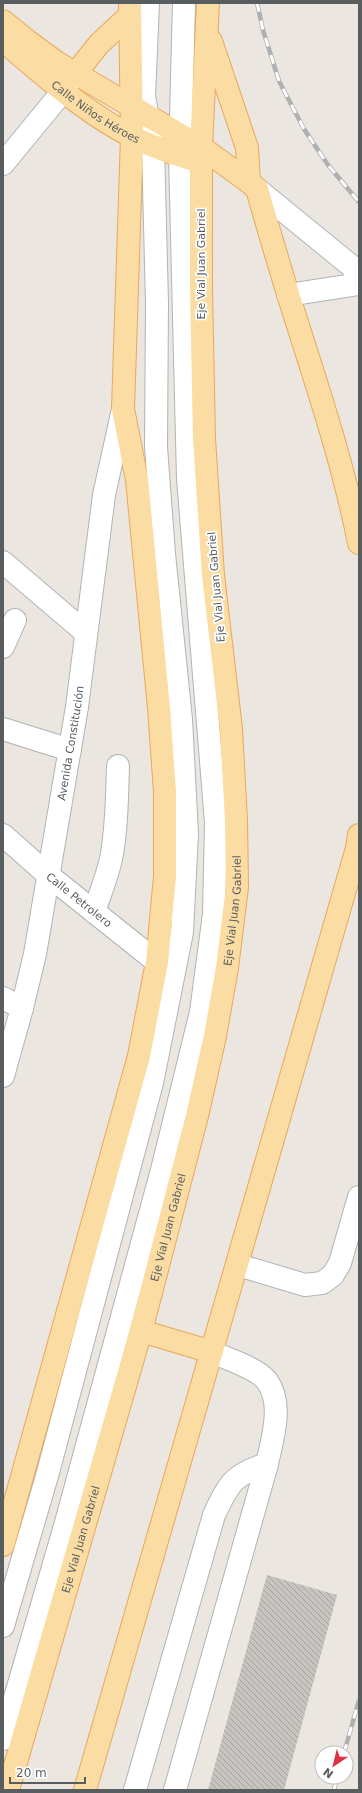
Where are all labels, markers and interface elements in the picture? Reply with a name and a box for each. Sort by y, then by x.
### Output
street label: Calle Niños Héroes [49,78,142,146]
street label: Eje Vial Juan Gabriel [195,209,208,319]
street label: Eje Vial Juan Gabriel [205,531,228,643]
street label: Avenida Constitución [55,685,87,802]
street label: Eje Vial Juan Gabriel [221,855,244,967]
street label: Calle Petrolero [43,870,114,930]
street label: Eje Vial Juan Gabriel [148,1172,189,1283]
street label: Eje Vial Juan Gabriel [59,1484,103,1595]
north arrow [314,1745,354,1785]
scale bar [10,1759,85,1785]
text: N [321,1765,336,1781]
text: 20 m [16,1766,47,1780]

